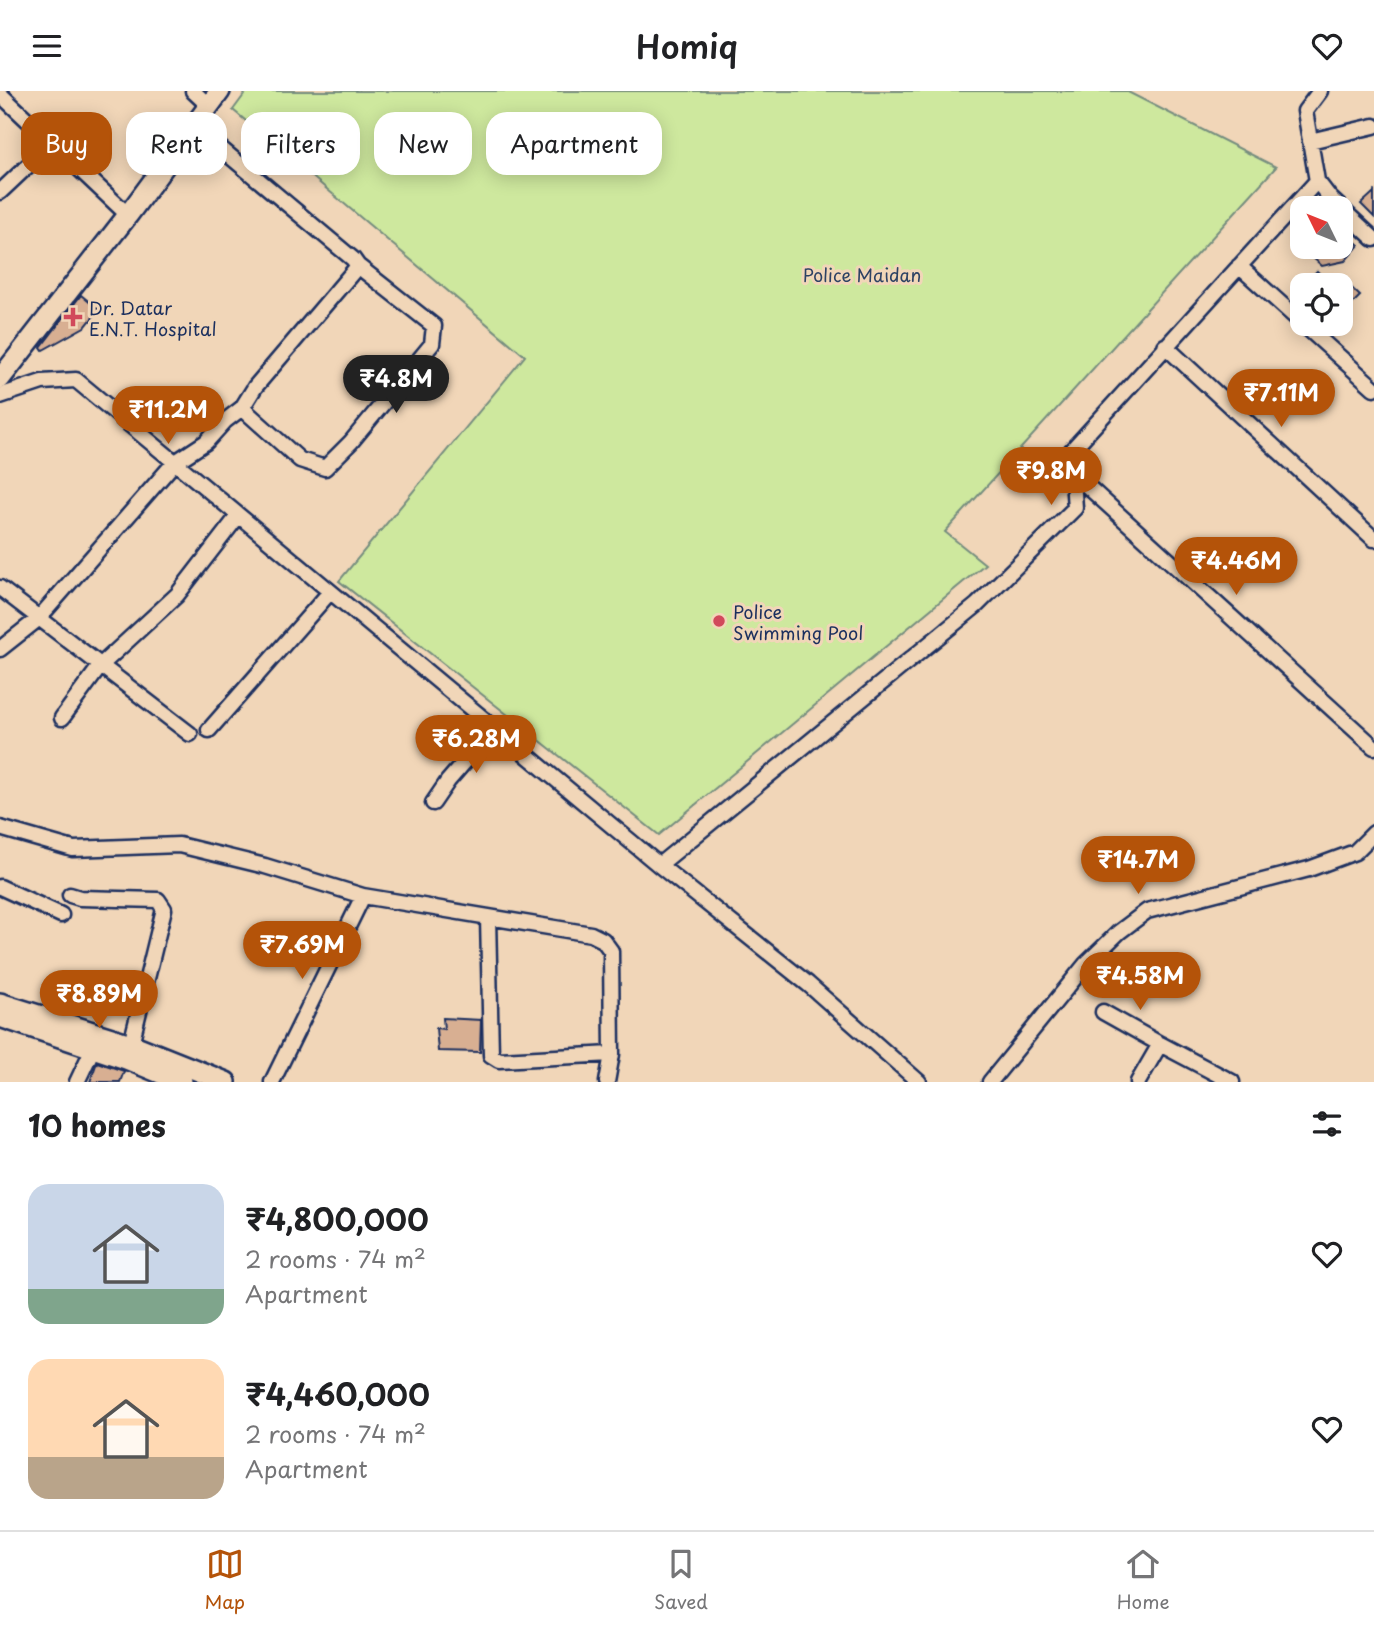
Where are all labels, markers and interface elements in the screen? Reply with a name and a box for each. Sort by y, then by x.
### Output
text: Homiq [636,22,738,70]
icon: menu [28,27,66,65]
icon: heart [1308,27,1346,65]
chip: Buy [21,112,112,175]
chip: Rent [126,112,227,175]
chip: Filters [241,112,360,175]
chip: New [374,112,472,175]
chip: Apartment [486,112,662,175]
north arrow [1290,196,1353,259]
map controls [1290,196,1353,336]
park label: Police Maidan [803,261,921,288]
button: locate [1290,273,1353,336]
place label: Dr. Datar E.N.T. Hospital [89,294,217,342]
marker: Dr. Datar E.N.T. Hospital [63,307,83,327]
pin: ₹4.8M [347,355,445,415]
text: ₹4.8M [359,360,433,395]
pin: ₹7.11M [1224,369,1338,429]
text: ₹7.11M [1243,374,1319,409]
pin: ₹11.2M [111,387,225,446]
text: ₹11.2M [128,391,208,426]
pin: ₹9.8M [1002,447,1100,507]
text: ₹9.8M [1016,452,1086,487]
pin: ₹4.46M [1179,538,1293,597]
text: ₹4.46M [1190,542,1282,577]
place label: Police Swimming Pool [733,598,863,646]
marker: Police Swimming Pool [711,613,727,629]
pin: ₹6.28M [419,715,533,775]
text: ₹6.28M [431,720,521,755]
pin: ₹14.7M [1081,837,1195,896]
text: ₹14.7M [1097,841,1179,876]
pin: ₹7.69M [245,921,359,981]
text: ₹7.69M [259,926,345,961]
pin: ₹4.58M [1083,953,1197,1012]
text: ₹4.58M [1096,957,1184,992]
pin: ₹8.89M [42,971,156,1030]
text: ₹8.89M [56,975,142,1010]
text: 10 homes [28,1102,166,1147]
icon: filters [1308,1105,1346,1143]
text: ₹4,800,000 [245,1196,429,1241]
icon: home [84,1212,168,1296]
icon: heart [1308,1235,1346,1273]
text: 2 rooms · 74 m² [245,1241,426,1276]
text: Apartment [245,1276,368,1311]
text: ₹4,460,000 [245,1371,430,1416]
icon: home [84,1387,168,1471]
icon: heart [1308,1410,1346,1448]
text: 2 rooms · 74 m² [245,1416,426,1451]
text: Apartment [245,1451,368,1486]
tab: Map [204,1545,245,1615]
tab: Saved [654,1545,708,1615]
tab: Home [1117,1545,1170,1615]

